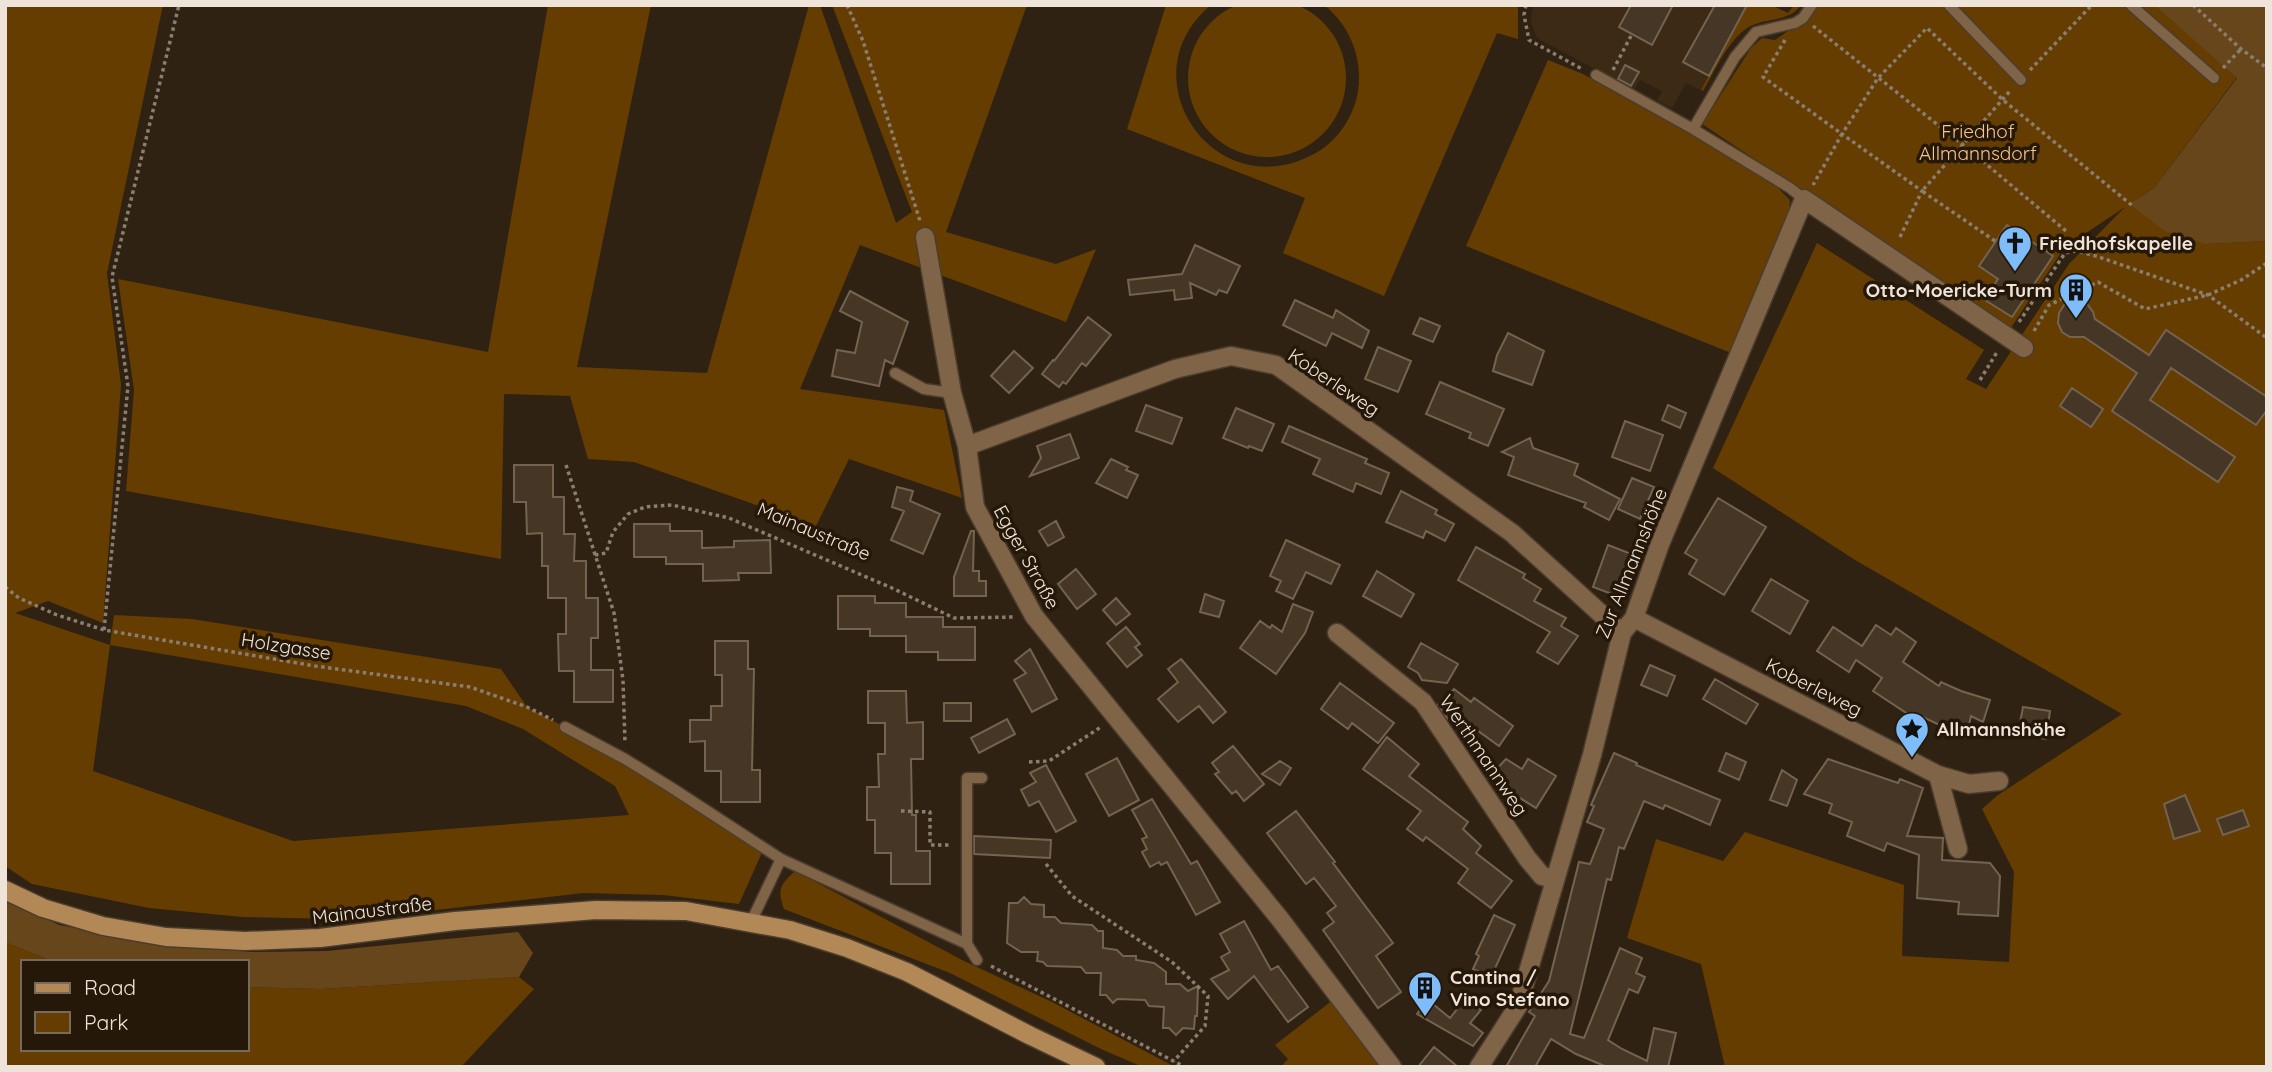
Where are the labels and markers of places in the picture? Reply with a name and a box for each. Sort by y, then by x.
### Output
church icon: Friedhofskapelle [1996,224,2034,273]
place label: Friedhofskapelle [2039,231,2193,255]
building icon: Otto-Moericke-Turm [2057,271,2095,320]
place label: Otto-Moericke-Turm [1866,278,2052,302]
place icon: Allmannshöhe [1893,710,1931,759]
place label: Allmannshöhe [1937,717,2066,741]
place label: Cantina / Vino Stefano [1450,965,1570,1011]
building icon: Cantina / Vino Stefano [1406,969,1444,1018]

